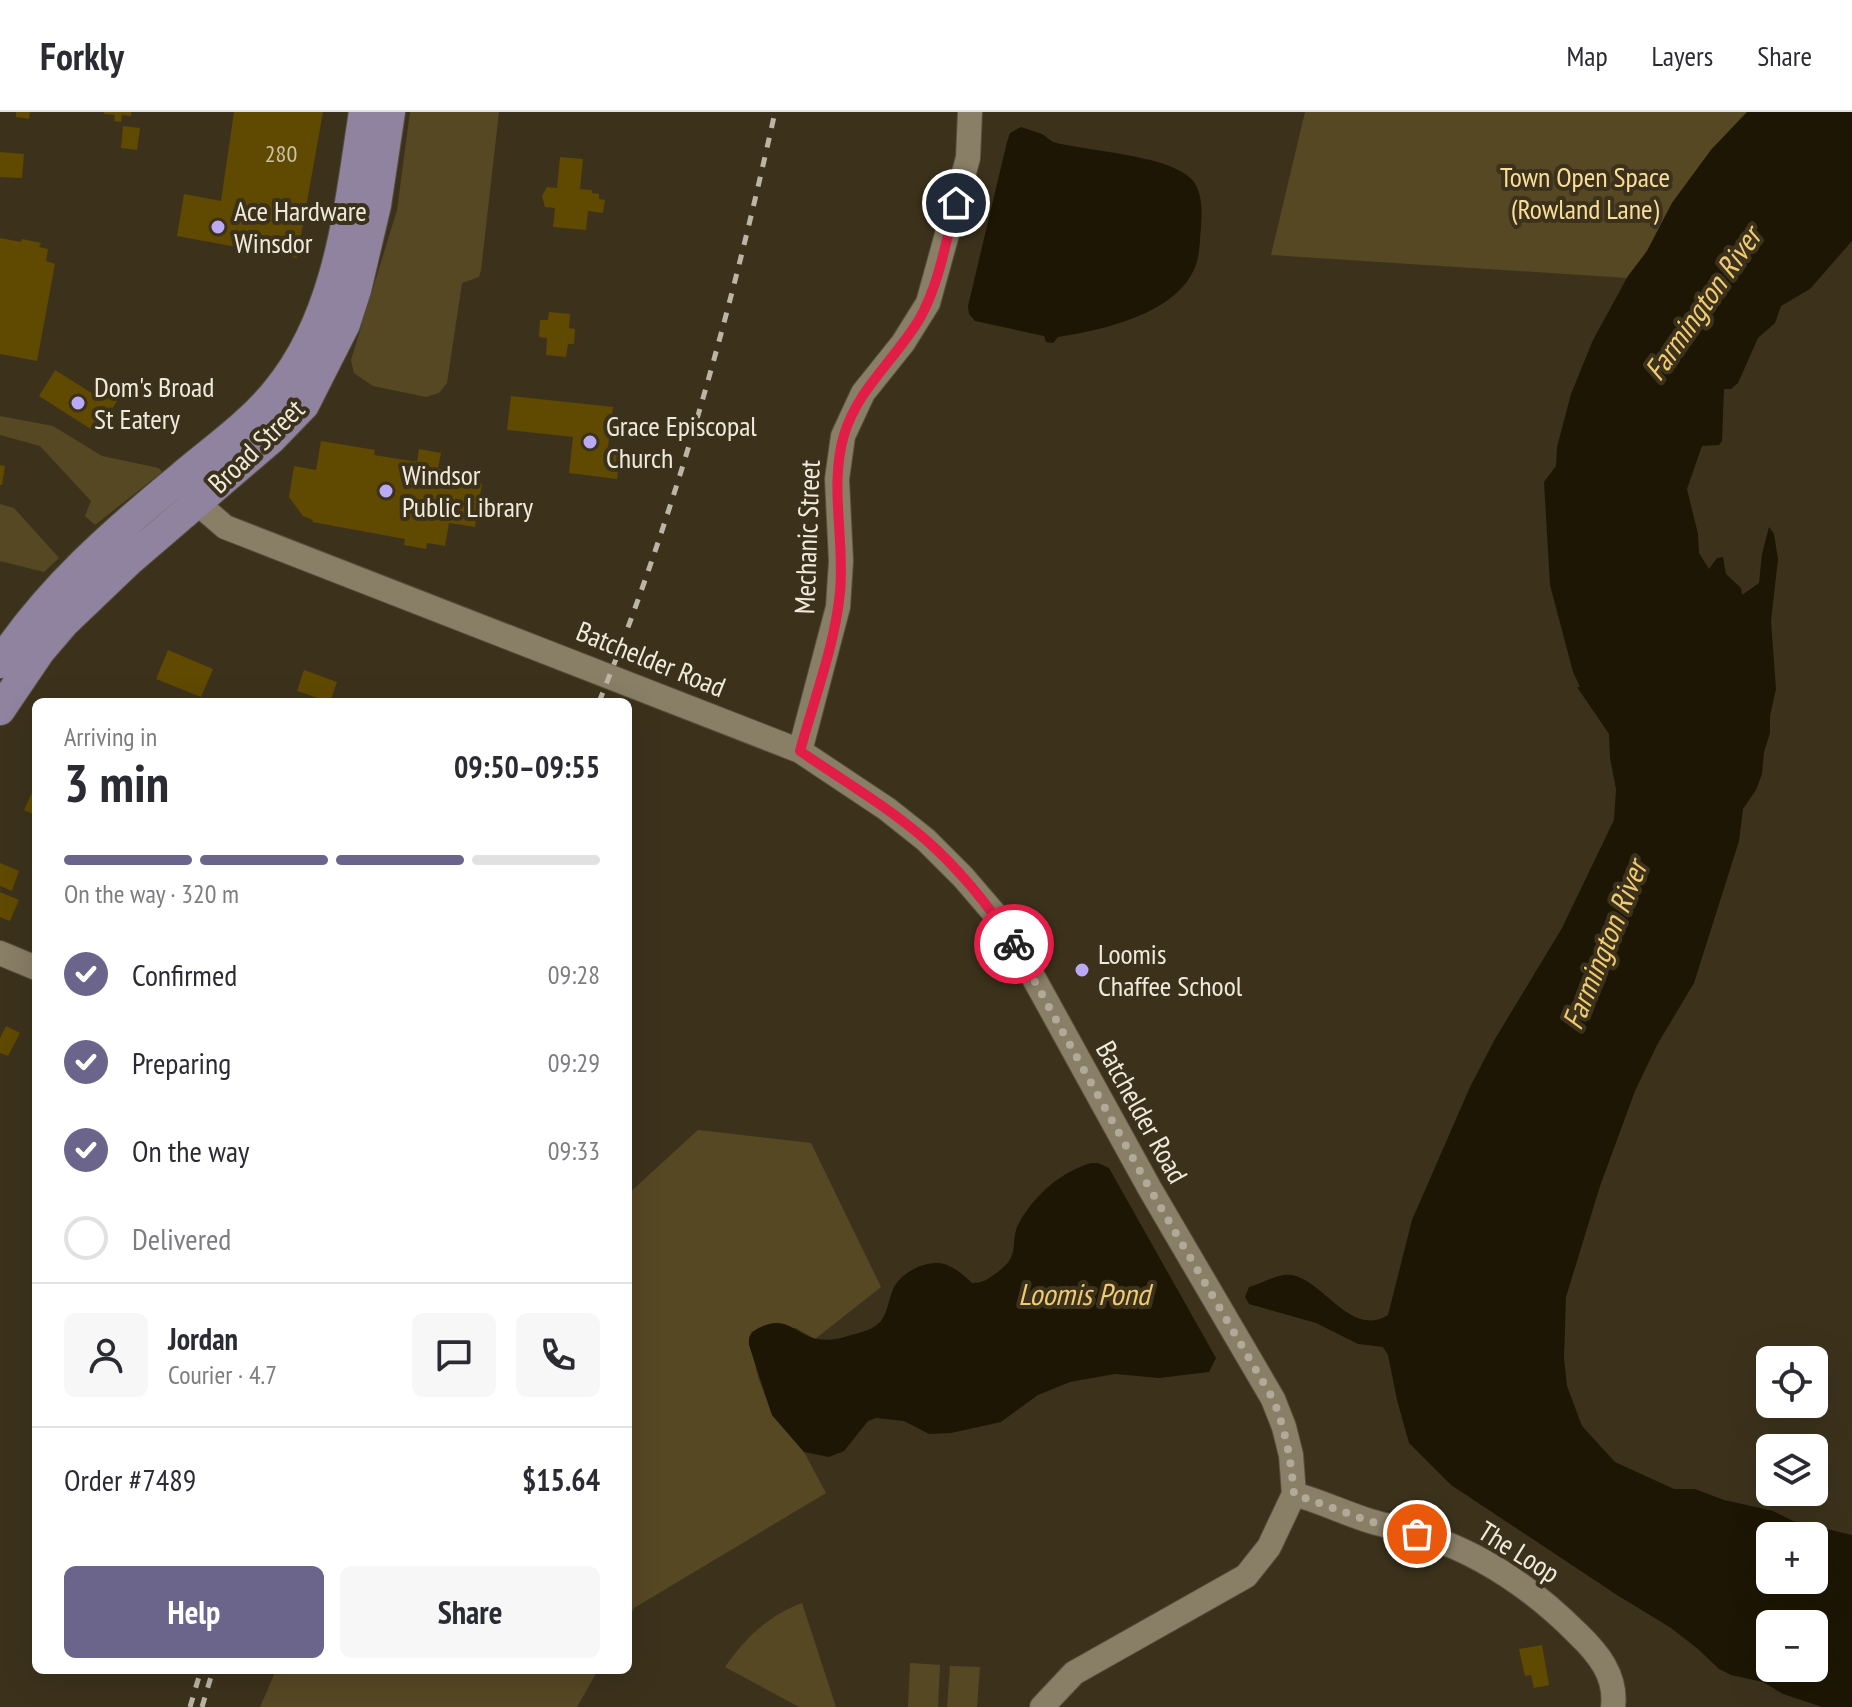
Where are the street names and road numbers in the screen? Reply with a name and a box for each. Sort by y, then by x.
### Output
street label: Broad Street [200,390,312,501]
street label: Mechanic Street [785,459,828,615]
street label: Batchelder Road [571,612,731,705]
street label: Batchelder Road [1088,1034,1197,1190]
street label: The Loop [1472,1512,1567,1591]

